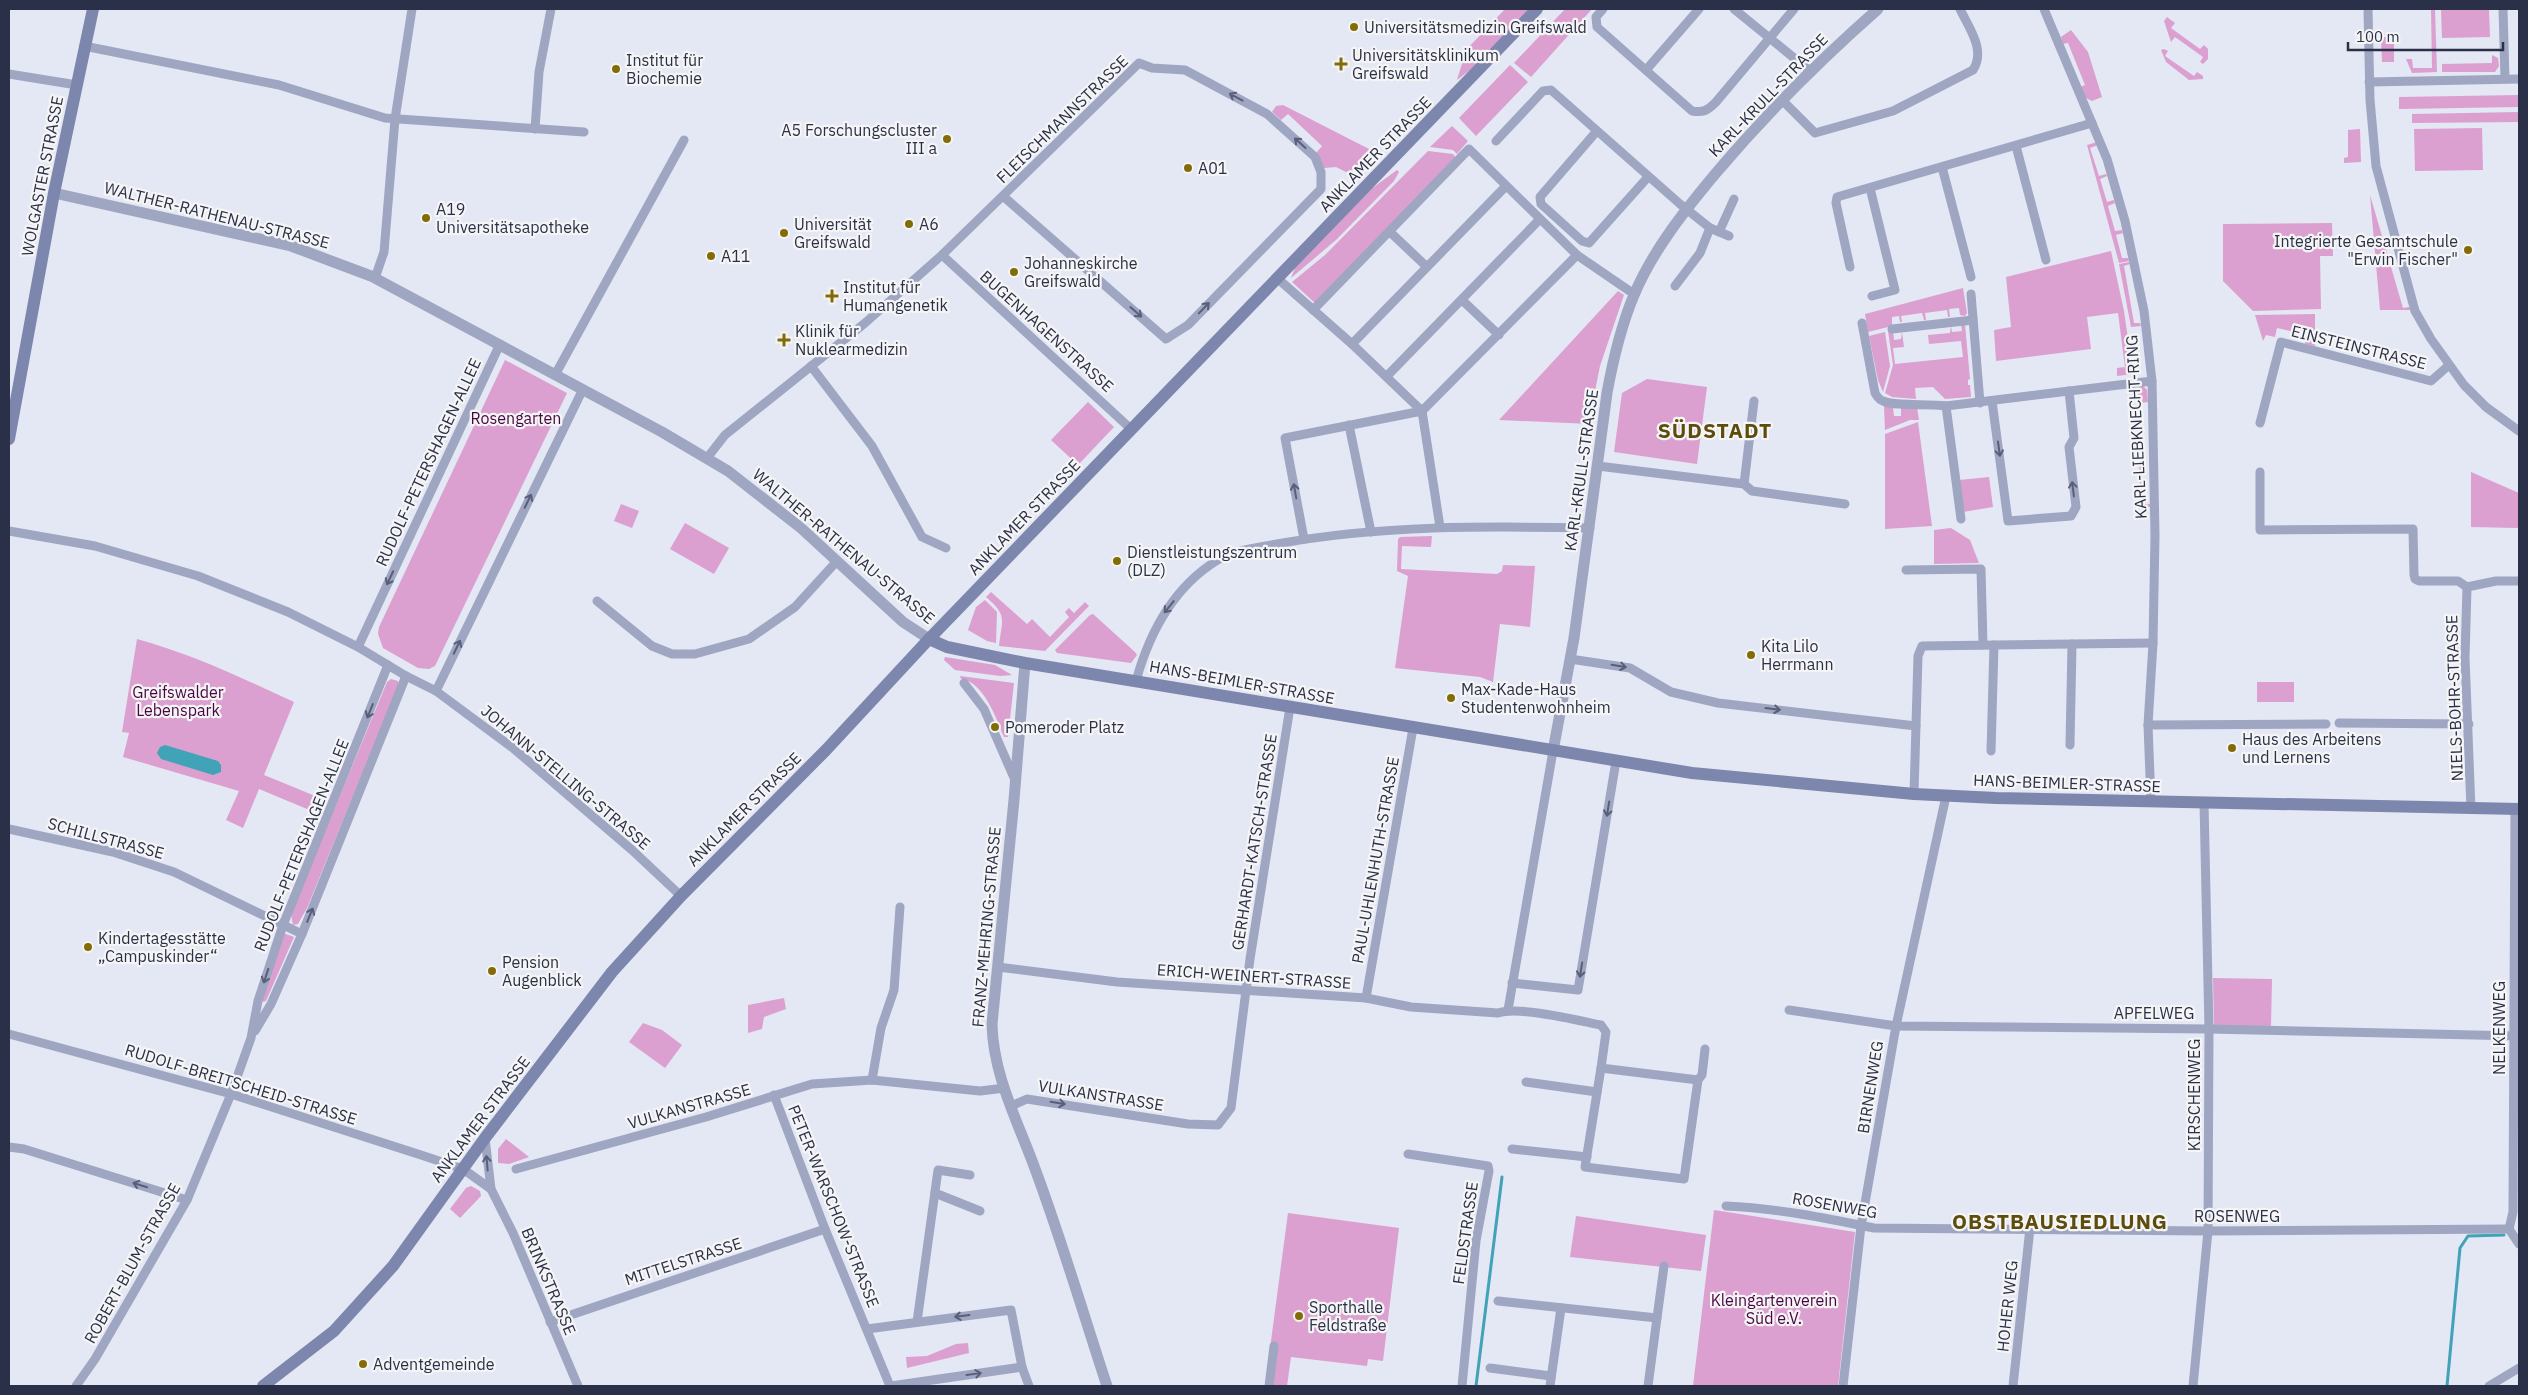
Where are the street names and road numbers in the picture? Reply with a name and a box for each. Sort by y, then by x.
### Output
street label: KARL-KRULL-STRASSE [1704,29,1832,161]
street label: FLEISCHMANNSTRASSE [992,51,1132,187]
street label: ANKLAMER STRASSE [1315,92,1435,216]
street label: WOLGASTER STRASSE [17,94,67,258]
street label: WALTHER-RATHENAU-STRASSE [102,177,332,253]
street label: BUGENHAGENSTRASSE [976,266,1118,396]
street label: EINSTEINSTRASSE [2289,321,2429,373]
street label: KARL-LIEBKNECHT-RING [2121,334,2151,520]
street label: RUDOLF-PETERSHAGEN-ALLEE [371,355,485,569]
street label: KARL-KRULL-STRASSE [1560,388,1602,552]
street label: ANKLAMER STRASSE [964,455,1084,579]
street label: WALTHER-RATHENAU-STRASSE [749,464,939,628]
street label: NIELS-BOHR-STRASSE [2441,614,2467,782]
street label: HANS-BEIMLER-STRASSE [1148,656,1336,708]
street label: JOHANN-STELLING-STRASSE [477,700,655,854]
street label: GERHARDT-KATSCH-STRASSE [1227,732,1281,952]
street label: RUDOLF-PETERSHAGEN-ALLEE [249,736,353,954]
street label: ANKLAMER STRASSE [683,748,805,870]
street label: PAUL-UHLENHUTH-STRASSE [1347,755,1403,965]
street label: HANS-BEIMLER-STRASSE [1973,770,2161,796]
street label: SCHILLSTRASSE [46,813,166,863]
street label: FRANZ-MEHRING-STRASSE [967,826,1005,1028]
street label: ERICH-WEINERT-STRASSE [1156,959,1352,993]
street label: NELKENWEG [2489,981,2509,1075]
street label: APFELWEG [2114,1003,2194,1023]
street label: RUDOLF-BREITSCHEID-STRASSE [123,1039,359,1129]
street label: BIRNENWEG [1853,1039,1887,1135]
street label: KIRSCHENWEG [2184,1039,2204,1151]
street label: ANKLAMER STRASSE [426,1052,534,1186]
street label: VULKANSTRASSE [1037,1075,1165,1115]
street label: VULKANSTRASSE [625,1079,753,1133]
street label: PETER-WARSCHOW-STRASSE [784,1102,884,1310]
street label: ROBERT-BLUM-STRASSE [80,1179,184,1347]
street label: FELDSTRASSE [1448,1180,1482,1286]
street label: ROSENWEG [1791,1188,1879,1222]
street label: ROSENWEG [2194,1206,2280,1226]
street label: BRINKSTRASSE [517,1224,581,1338]
street label: MITTELSTRASSE [622,1233,744,1289]
street label: HOHER WEG [1992,1259,2022,1353]

